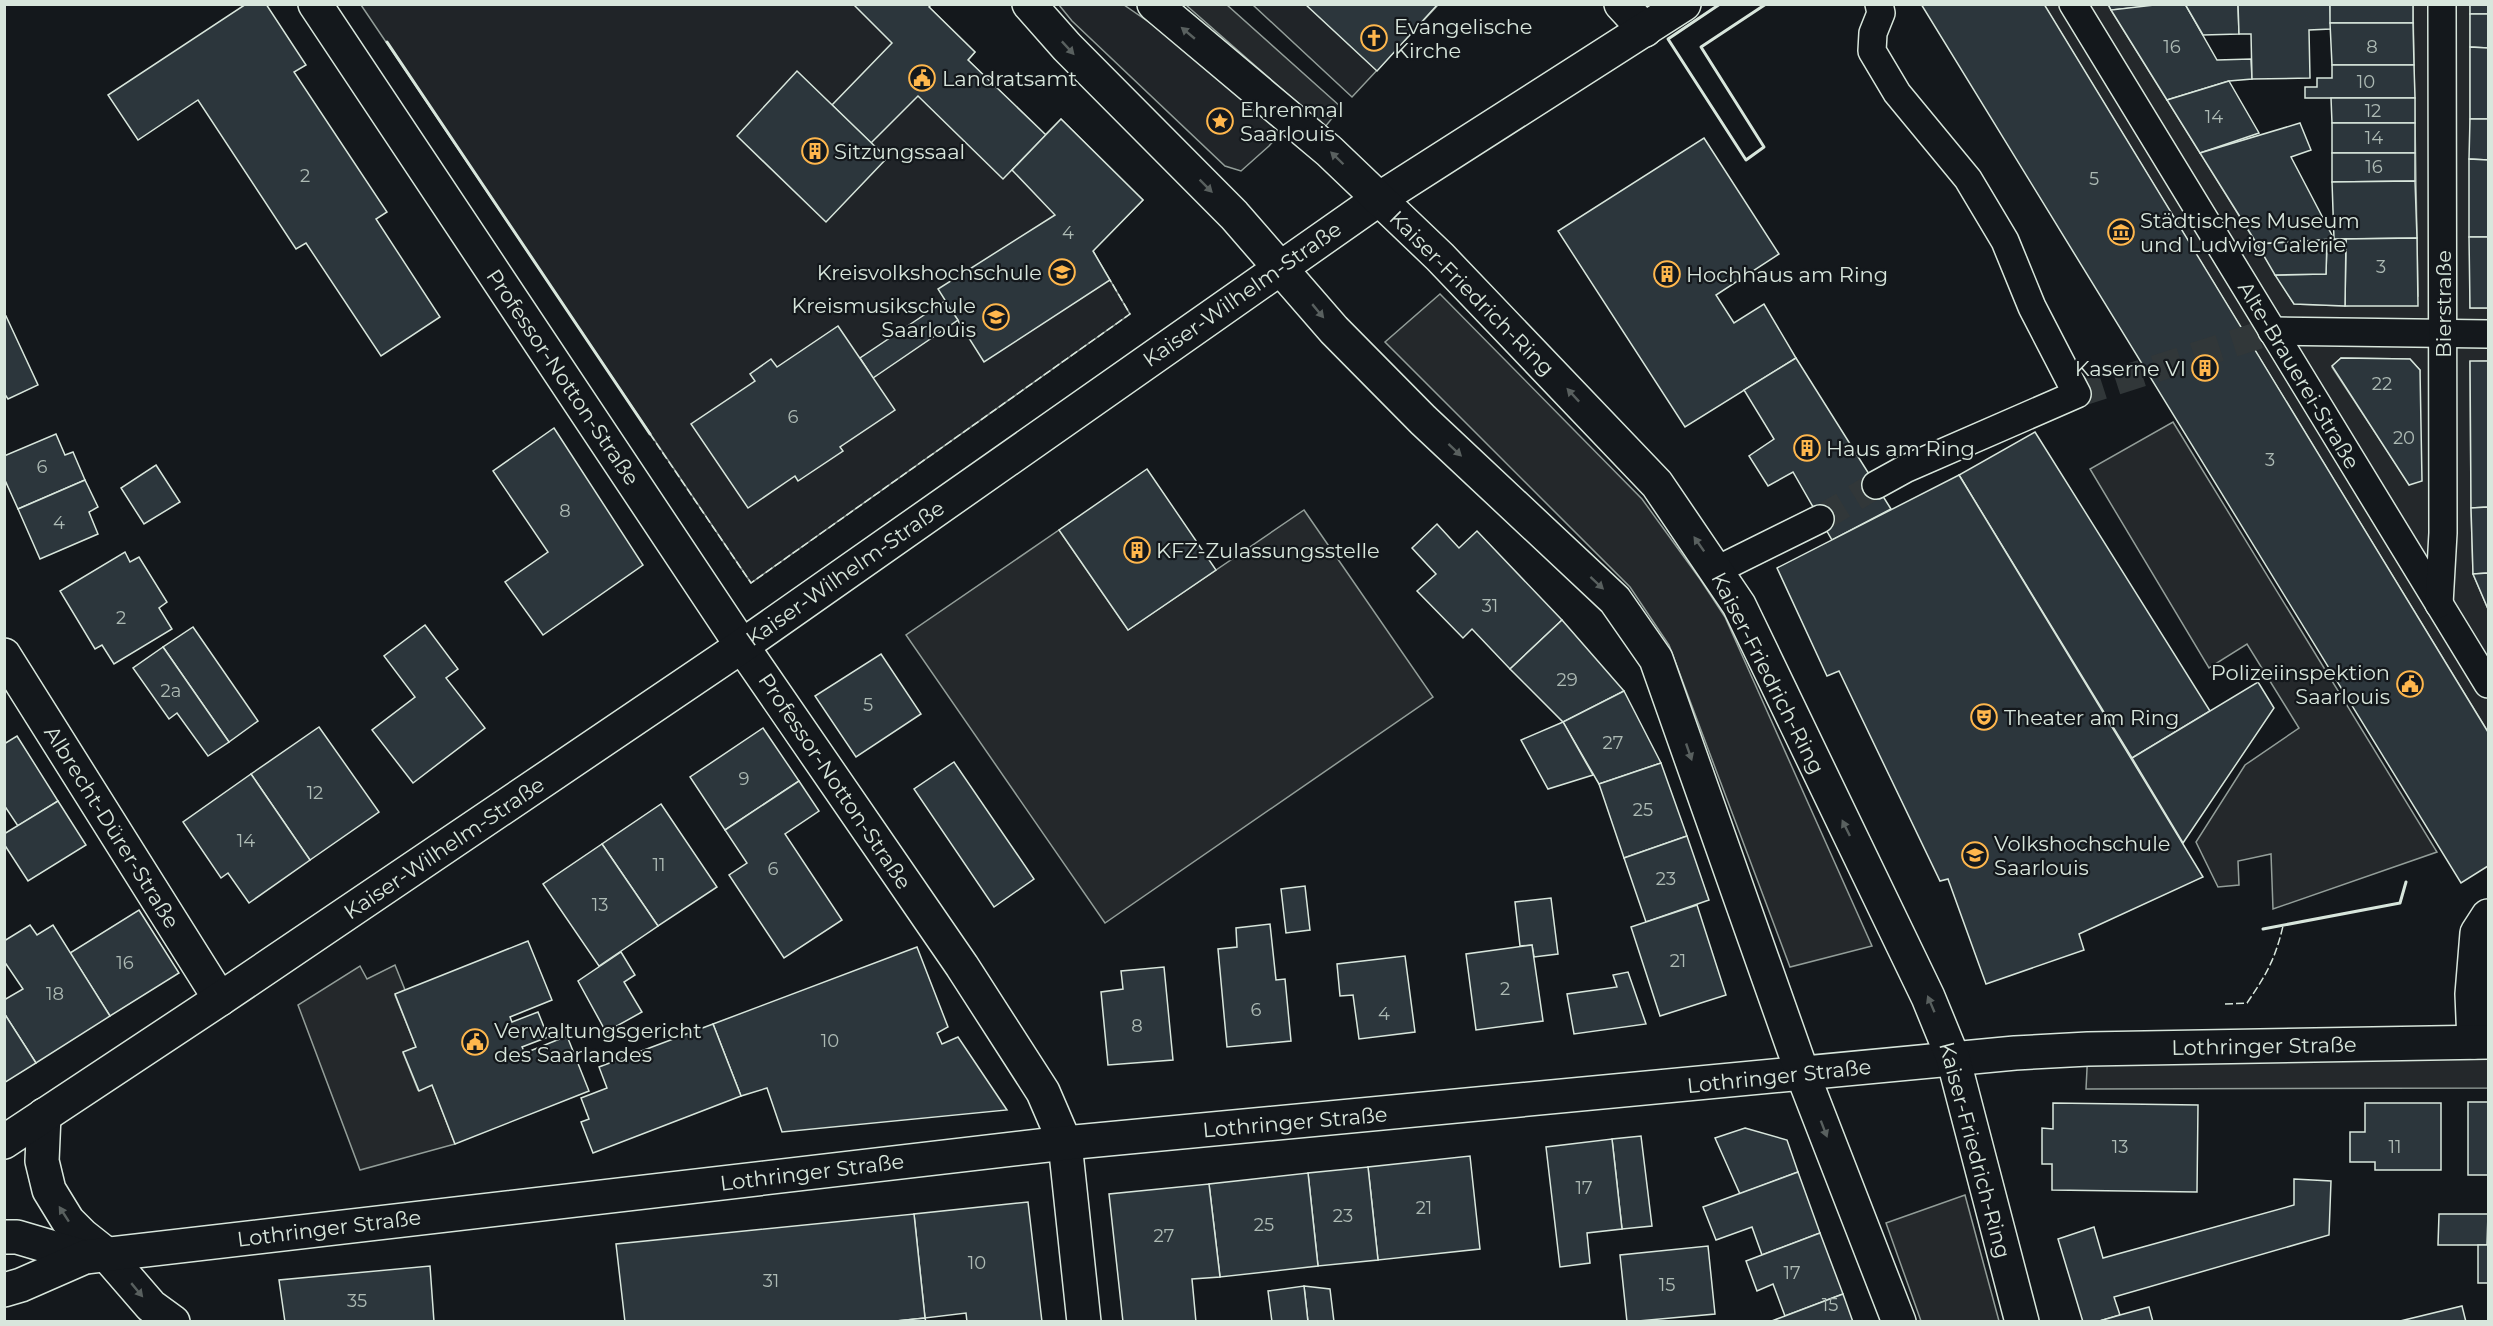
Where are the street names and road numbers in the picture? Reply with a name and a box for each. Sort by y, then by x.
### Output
street label: Kaiser-Friedrich-Ring [1384,205,1560,381]
street label: Kaiser-Wilhelm-Straße [1138,216,1346,372]
street label: Bierstraße [2431,250,2456,358]
street label: Professor-Notton-Straße [481,264,645,490]
street label: Alte-Brauerei-Straße [2233,277,2365,473]
street label: Kaiser-Wilhelm-Straße [741,495,949,651]
street label: Kaiser-Friedrich-Ring [1706,568,1830,778]
street label: Professor-Notton-Straße [753,668,917,894]
street label: Albrecht-Dürer-Straße [39,721,185,933]
street label: Kaiser-Wilhelm-Straße [339,772,549,924]
street label: Lothringer Straße [2171,1032,2357,1060]
street label: Kaiser-Friedrich-Ring [1934,1039,2016,1261]
street label: Lothringer Straße [1686,1054,1872,1098]
street label: Lothringer Straße [1202,1101,1388,1143]
street label: Lothringer Straße [719,1148,905,1196]
street label: Lothringer Straße [236,1204,422,1252]

